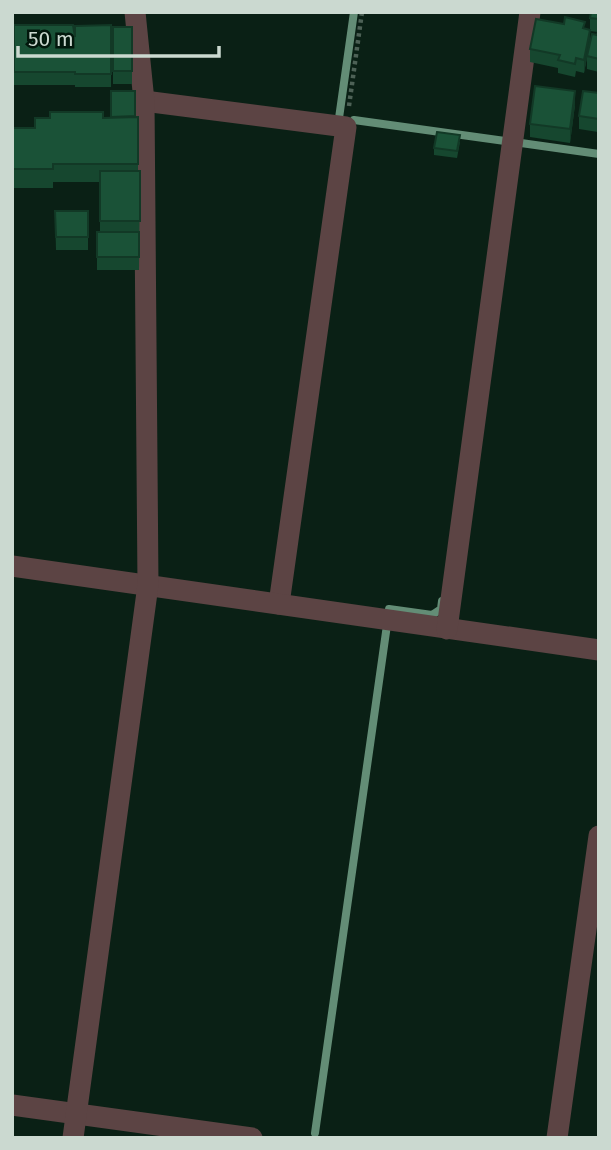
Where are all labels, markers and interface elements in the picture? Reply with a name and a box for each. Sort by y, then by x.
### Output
scale bar [18,14,219,58]
text: 50 m [28,26,74,52]

